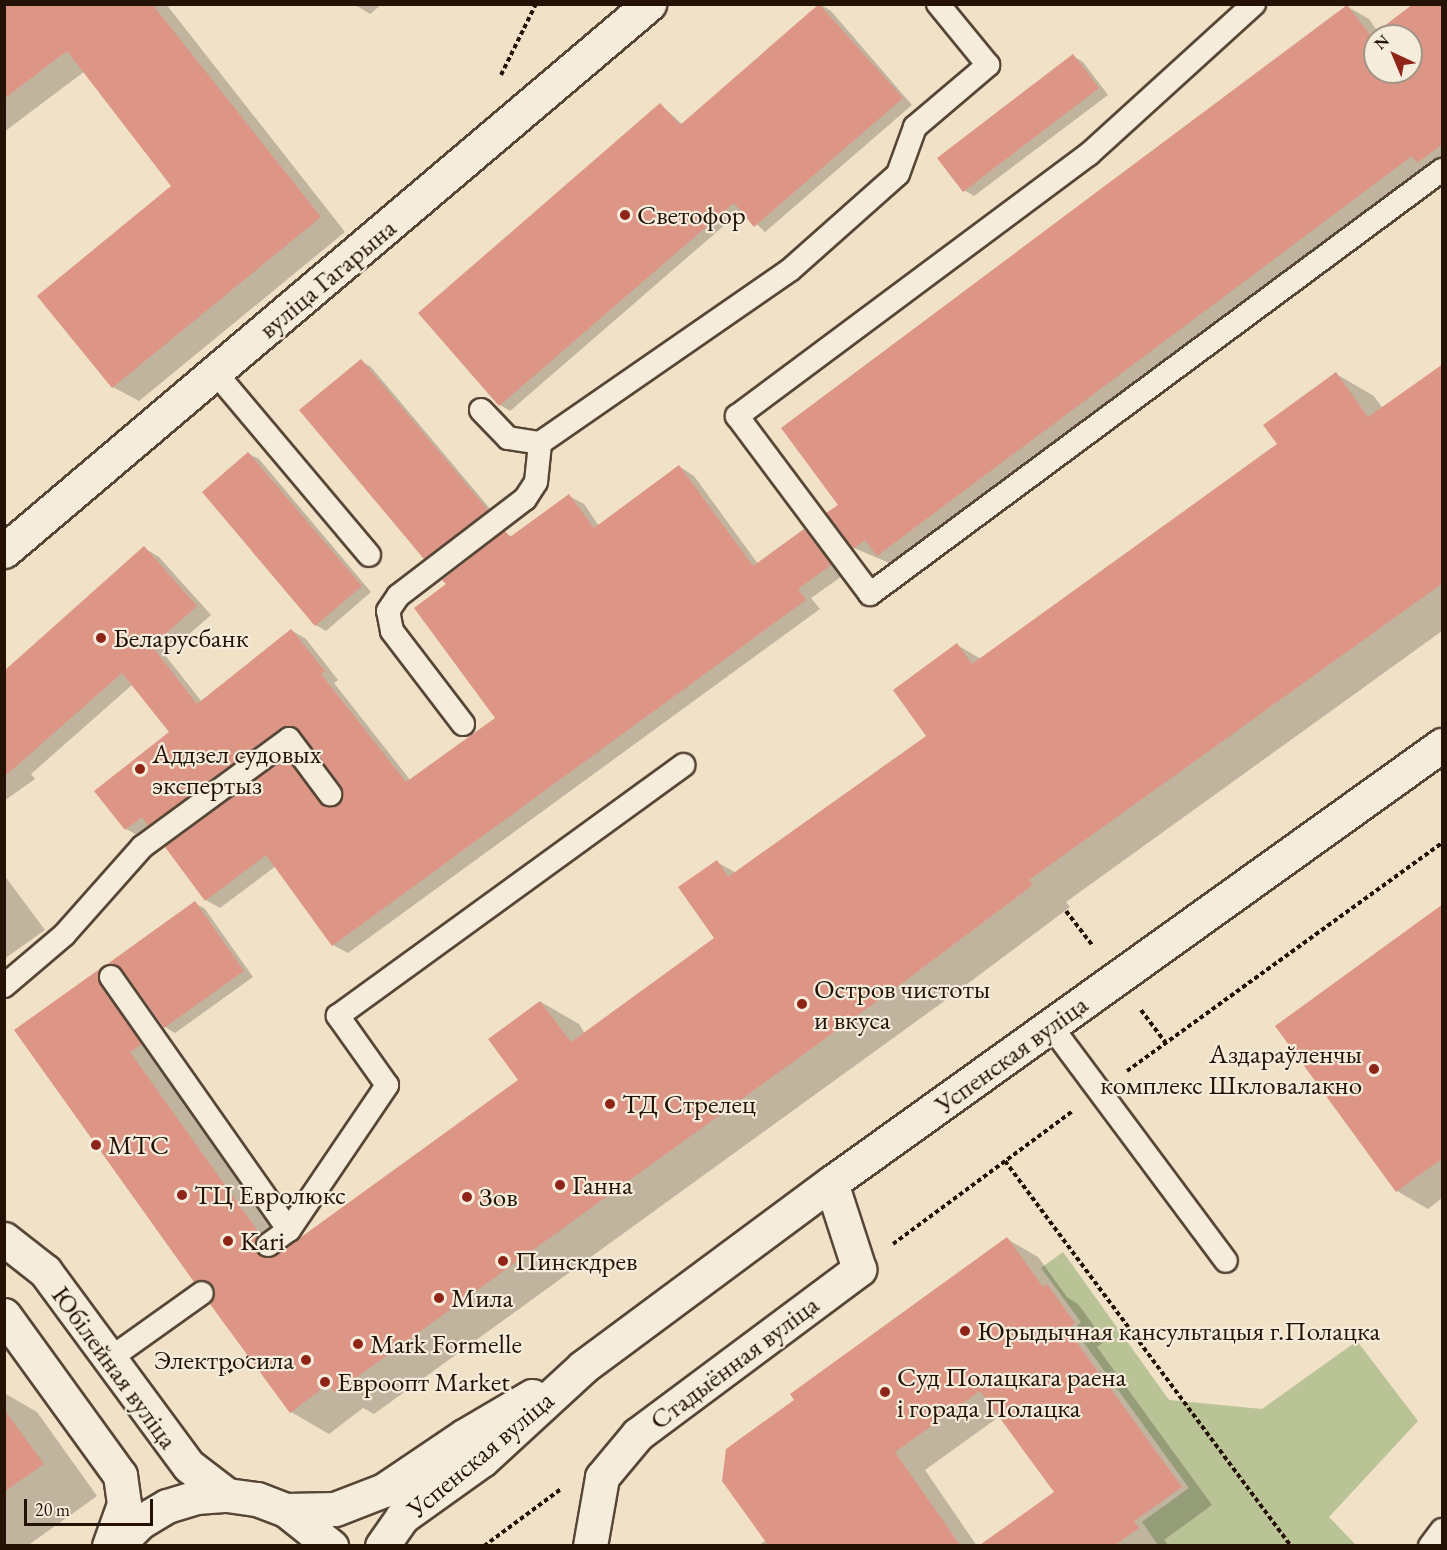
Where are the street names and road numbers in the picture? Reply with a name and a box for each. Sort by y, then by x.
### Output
street label: вуліца Гагарына [252,211,402,345]
street label: Успенская вуліца [928,988,1094,1120]
street label: Юбілейная вуліца [45,1279,185,1455]
street label: Стадыённая вуліца [643,1288,825,1436]
street label: Успенская вуліца [400,1383,560,1525]

